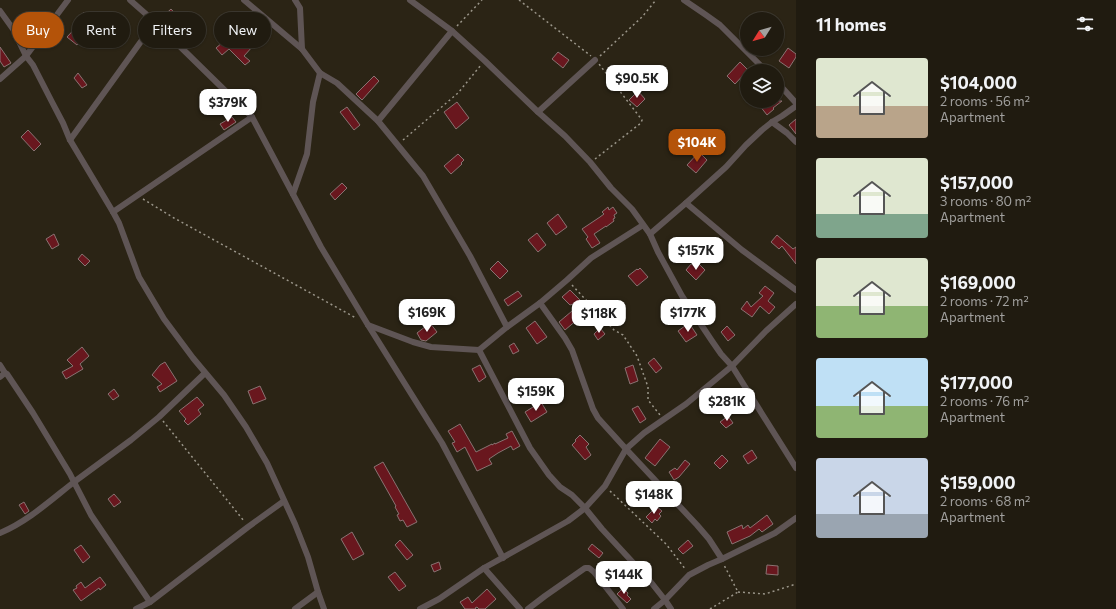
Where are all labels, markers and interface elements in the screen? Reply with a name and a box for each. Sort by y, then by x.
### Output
chip: Buy [12,12,64,48]
chip: Rent [72,12,130,48]
chip: Filters [138,12,206,48]
chip: New [214,12,271,48]
north arrow [740,12,784,56]
map controls [740,12,784,108]
icon: filters [1074,13,1096,35]
text: 11 homes [816,14,886,35]
button: layers [740,64,784,108]
pin: $90.5K [604,65,670,99]
text: $90.5K [615,70,659,86]
text: $104,000 [940,72,1017,93]
icon: home [848,74,896,122]
pin: $379K [200,89,256,123]
text: 2 rooms · 56 m² [940,93,1030,109]
text: $379K [208,94,248,110]
text: Apartment [940,109,1005,125]
pin: $104K [669,129,725,163]
text: $104K [677,134,717,150]
text: $157,000 [940,172,1013,193]
icon: home [848,174,896,222]
text: 3 rooms · 80 m² [940,193,1031,209]
text: Apartment [940,209,1005,225]
pin: $157K [668,237,724,271]
text: $157K [677,242,715,258]
text: $169,000 [940,272,1016,293]
icon: home [848,274,896,322]
text: 2 rooms · 72 m² [940,293,1029,309]
pin: $169K [399,299,455,333]
pin: $177K [660,299,716,333]
pin: $118K [571,300,627,334]
text: $169K [408,304,446,320]
text: $177K [670,304,706,320]
text: $118K [581,305,617,321]
text: Apartment [940,309,1005,325]
text: $177,000 [940,372,1013,393]
icon: home [848,374,896,422]
pin: $159K [508,378,564,412]
text: $159K [517,383,555,399]
pin: $281K [699,388,755,422]
text: $281K [708,393,746,409]
text: 2 rooms · 76 m² [940,393,1029,409]
text: Apartment [940,409,1005,425]
text: $159,000 [940,472,1016,493]
icon: home [848,474,896,522]
pin: $148K [626,481,682,515]
text: $148K [635,486,673,502]
text: 2 rooms · 68 m² [940,493,1030,509]
text: Apartment [940,509,1005,525]
pin: $144K [596,561,652,595]
text: $144K [605,566,643,582]

